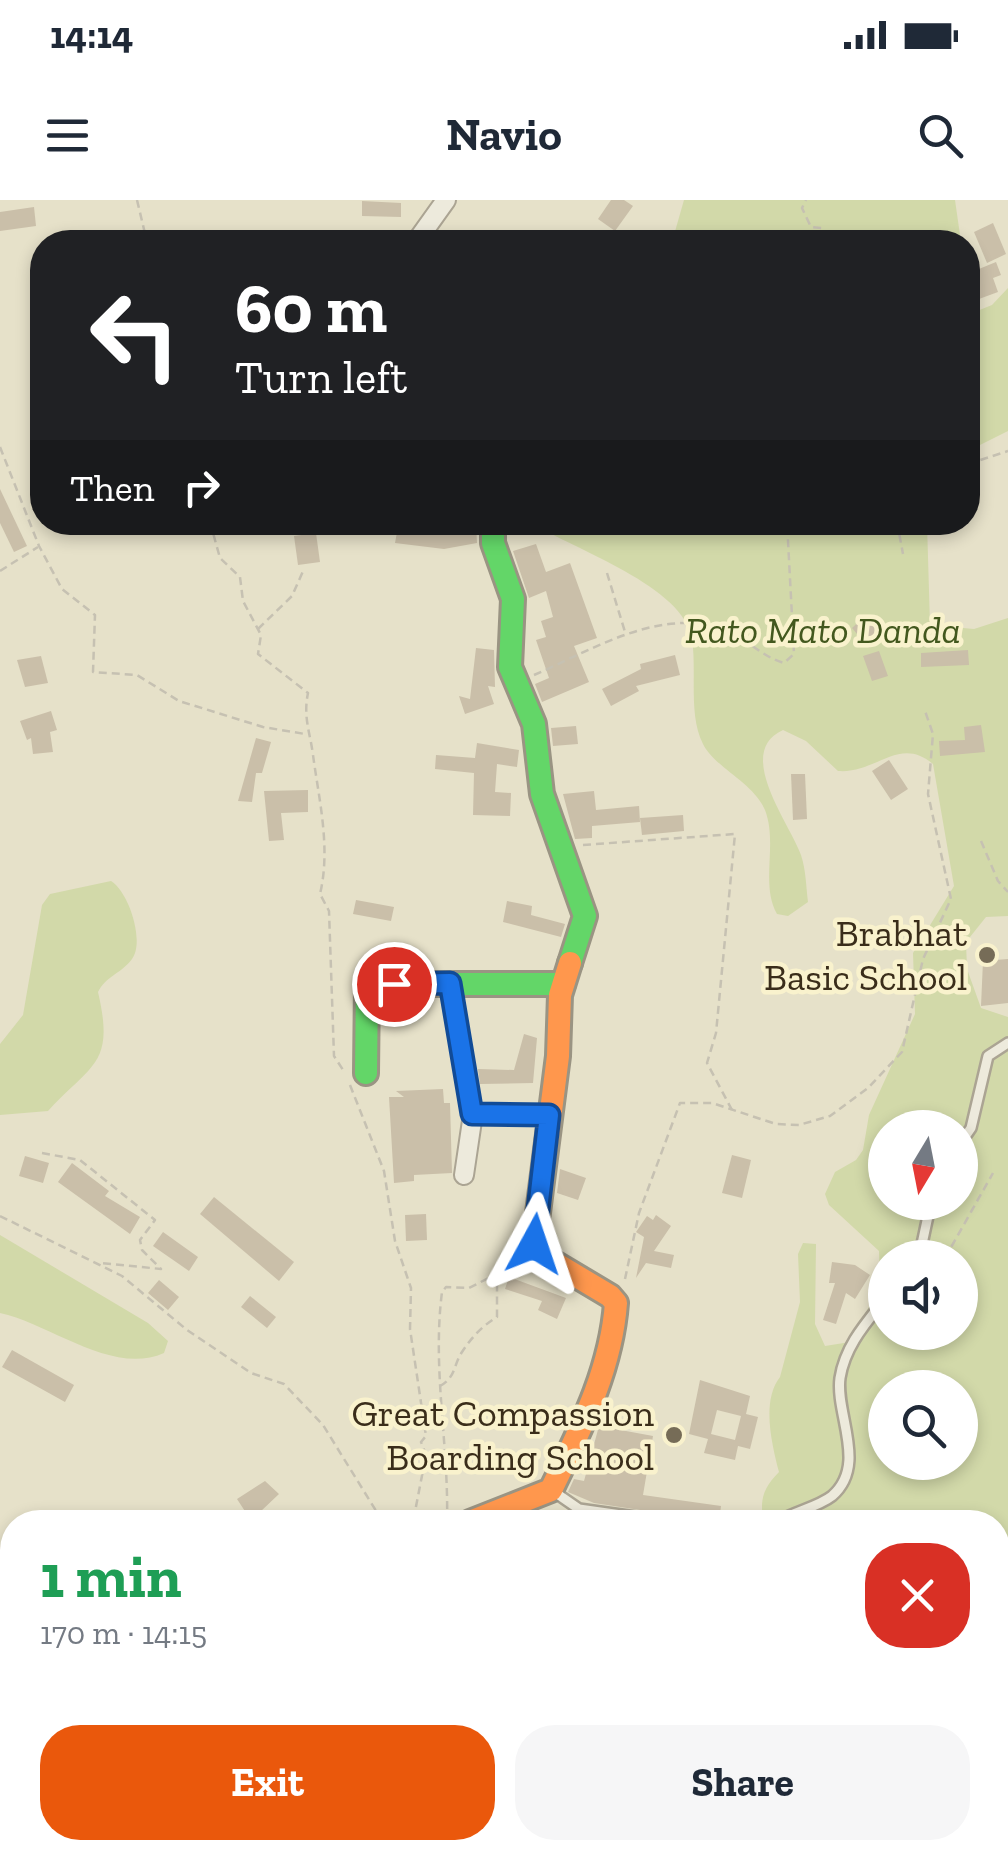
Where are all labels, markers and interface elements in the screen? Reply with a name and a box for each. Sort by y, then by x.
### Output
text: 14:14 [50,12,133,58]
icon: menu [40,108,95,163]
text: Navio [446,108,562,162]
icon: search [913,108,968,163]
text: 60 m [235,266,387,350]
icon: left [70,270,200,400]
text: Turn left [235,351,407,405]
icon: right [174,460,229,515]
text: Then [70,465,154,511]
park label: Rato Mato Danda [685,607,961,653]
place label: Brabhat Basic School [764,910,967,1000]
pin [352,942,437,1027]
marker: Brabhat Basic School [976,944,998,966]
icon: arrive [367,957,422,1012]
north arrow [868,1110,978,1220]
map controls [868,1110,978,1480]
position arrow [482,1192,586,1296]
button: sound [868,1240,978,1350]
button: search [868,1370,978,1480]
place label: Great Compassion Boarding School [352,1390,654,1480]
marker: Great Compassion Boarding School [663,1424,685,1446]
text: 1 min [40,1540,182,1612]
button: close [865,1543,970,1648]
text: 170 m · 14:15 [40,1614,207,1652]
button: Exit [40,1725,495,1840]
button: Share [515,1725,970,1840]

